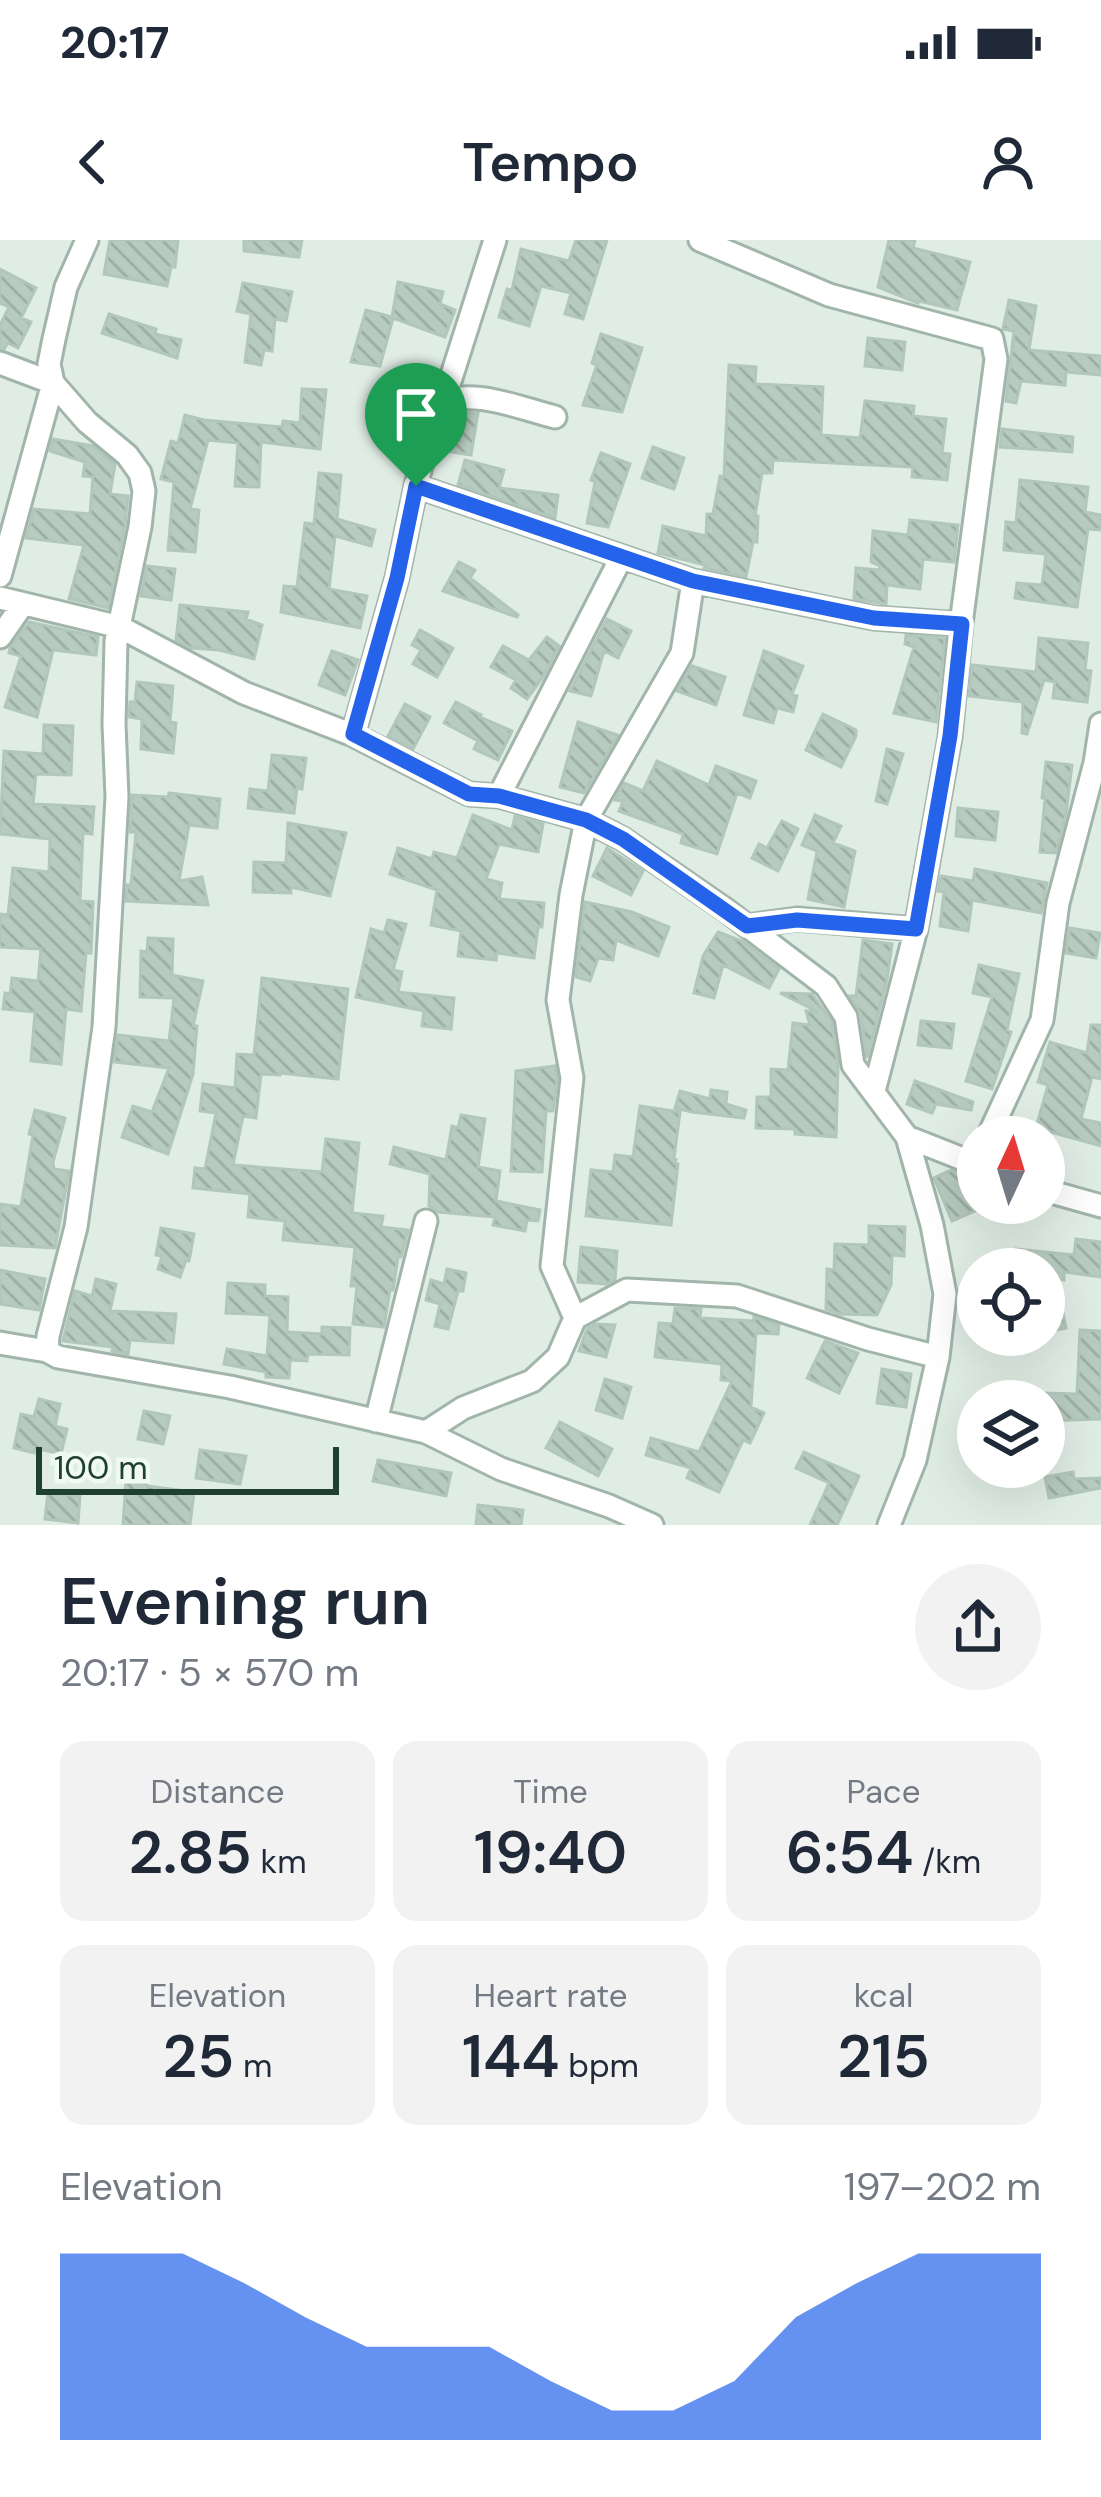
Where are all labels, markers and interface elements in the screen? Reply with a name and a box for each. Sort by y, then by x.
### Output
text: 20:17 [60,13,169,72]
text: Tempo [462,127,639,198]
icon: back [60,129,126,195]
icon: person [975,129,1041,195]
pin [365,363,467,486]
icon: arrive [383,381,449,447]
north arrow [957,1116,1065,1224]
map controls [957,1116,1065,1488]
button: locate [957,1248,1065,1356]
button: layers [957,1380,1065,1488]
scale bar [36,1441,339,1494]
text: 100 m [54,1446,148,1489]
text: Evening run [60,1559,430,1644]
button: share [915,1564,1041,1690]
text: 20:17 · 5 × 570 m [60,1647,359,1698]
text: Distance [151,1770,284,1813]
text: Time [513,1770,588,1813]
text: Pace [847,1770,920,1813]
text: 2.85 [128,1813,252,1892]
text: 19:40 [474,1813,627,1892]
text: 6:54 [786,1813,913,1892]
text: km [252,1840,307,1883]
text: /km [913,1840,981,1883]
text: Elevation [149,1974,286,2017]
text: Heart rate [473,1974,628,2017]
text: kcal [854,1974,913,2017]
text: 25 [163,2017,234,2096]
text: 144 [462,2017,559,2096]
text: 215 [837,2017,930,2096]
text: m [234,2044,272,2087]
text: bpm [559,2044,639,2087]
text: Elevation [60,2161,223,2212]
text: 197–202 m [844,2161,1041,2212]

